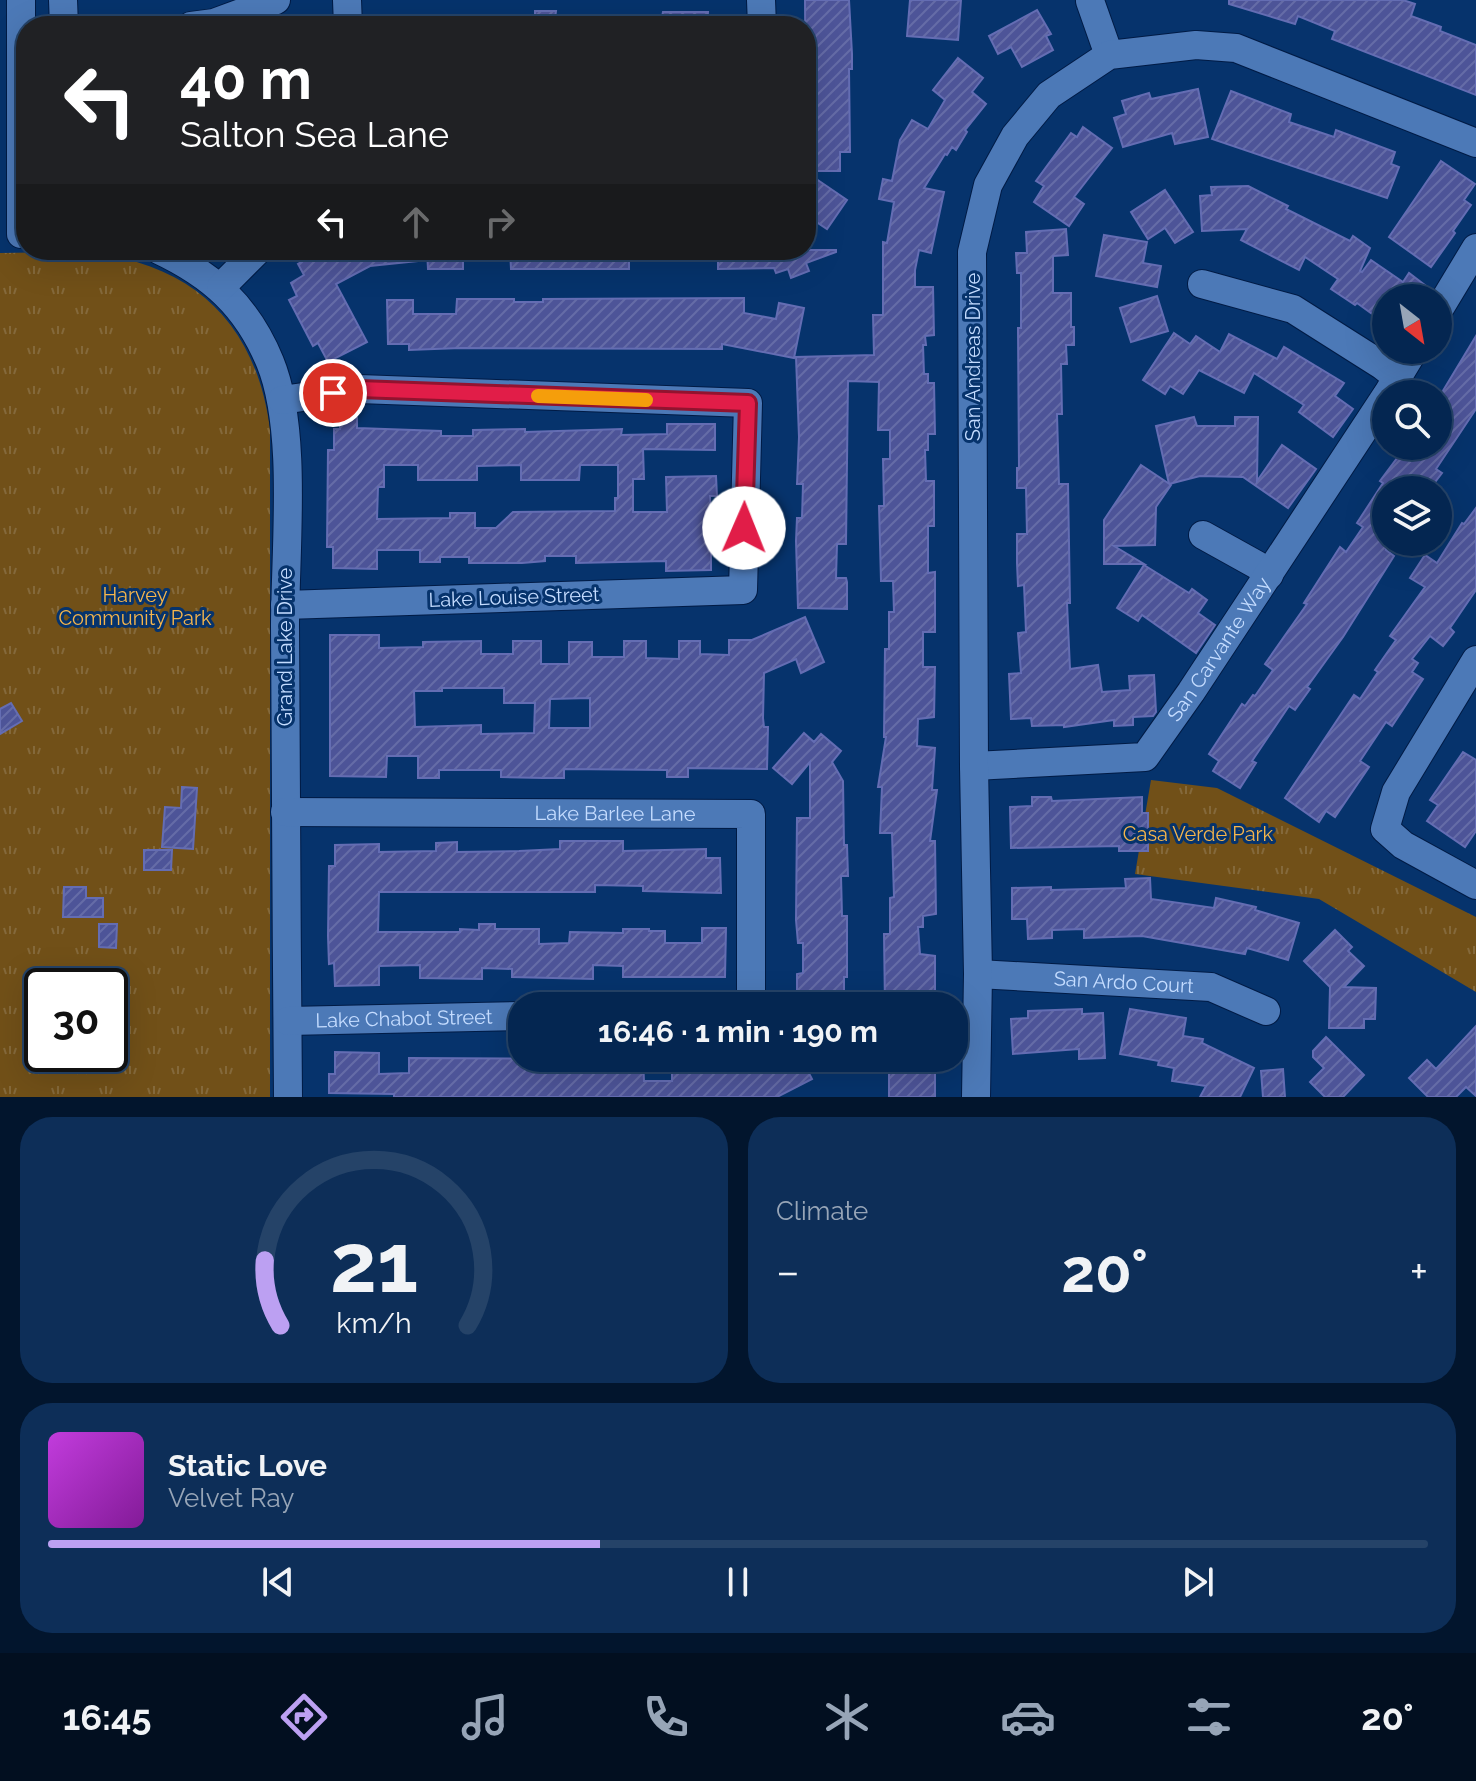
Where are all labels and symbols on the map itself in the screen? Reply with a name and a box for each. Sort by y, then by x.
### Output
street label: San Andreas Drive [961,272,985,441]
north arrow [1372,284,1452,364]
pin [299,359,367,427]
position arrow [702,486,786,570]
street label: Grand Lake Drive [273,567,297,726]
street label: San Carvante Way [1162,572,1276,726]
street label: Lake Louise Street [428,582,600,612]
park label: Harvey Community Park [58,583,212,630]
street label: Lake Barlee Lane [535,801,696,826]
park label: Casa Verde Park [1123,822,1274,846]
street label: San Ardo Court [1053,966,1195,998]
speed limit sign: 30 [24,968,128,1072]
street label: Lake Chabot Street [315,1005,493,1032]

